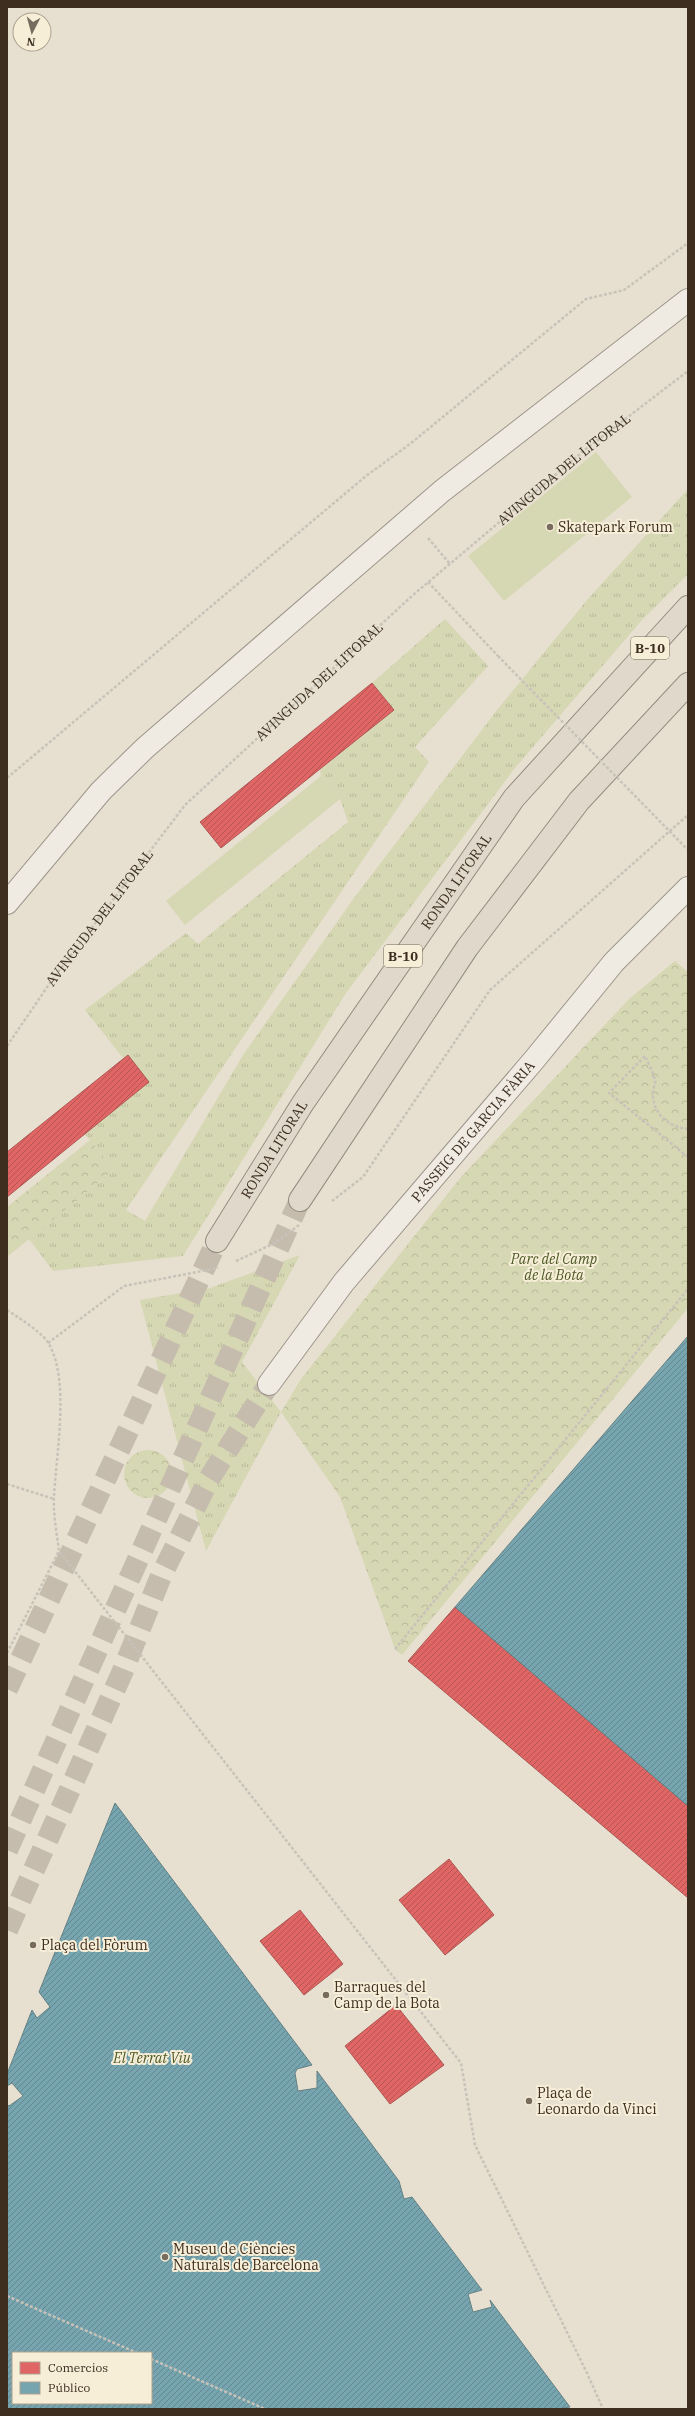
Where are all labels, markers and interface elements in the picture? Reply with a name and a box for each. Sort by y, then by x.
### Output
north arrow [12,12,52,52]
text: N [26,34,36,49]
street label: AVINGUDA DEL LITORAL [493,409,634,529]
place label: Skatepark Forum [558,518,673,536]
marker: Skatepark Forum [545,522,555,532]
street label: AVINGUDA DEL LITORAL [252,618,387,745]
road number: B-10 [631,637,669,659]
street label: RONDA LITORAL [417,830,496,933]
street label: AVINGUDA DEL LITORAL [42,846,157,990]
road number: B-10 [384,945,422,967]
street label: PASSEIG DE GARCIA FÀRIA [407,1056,539,1206]
street label: RONDA LITORAL [237,1097,311,1202]
park label: Parc del Camp de la Bota [510,1250,597,1284]
place label: Plaça del Fòrum [41,1936,148,1954]
marker: Plaça del Fòrum [28,1940,38,1950]
place label: Barraques del Camp de la Bota [334,1978,440,2012]
marker: Barraques del Camp de la Bota [321,1990,331,2000]
park label: El Terrat Viu [112,2049,191,2067]
place label: Plaça de Leonardo da Vinci [537,2084,657,2118]
marker: Plaça de Leonardo da Vinci [524,2096,534,2106]
place label: Museu de Ciències Naturals de Barcelona [173,2240,319,2274]
marker: Museu de Ciències Naturals de Barcelona [160,2252,170,2262]
legend [12,2352,152,2404]
text: Comercios [48,2360,108,2375]
text: Público [48,2380,91,2395]

